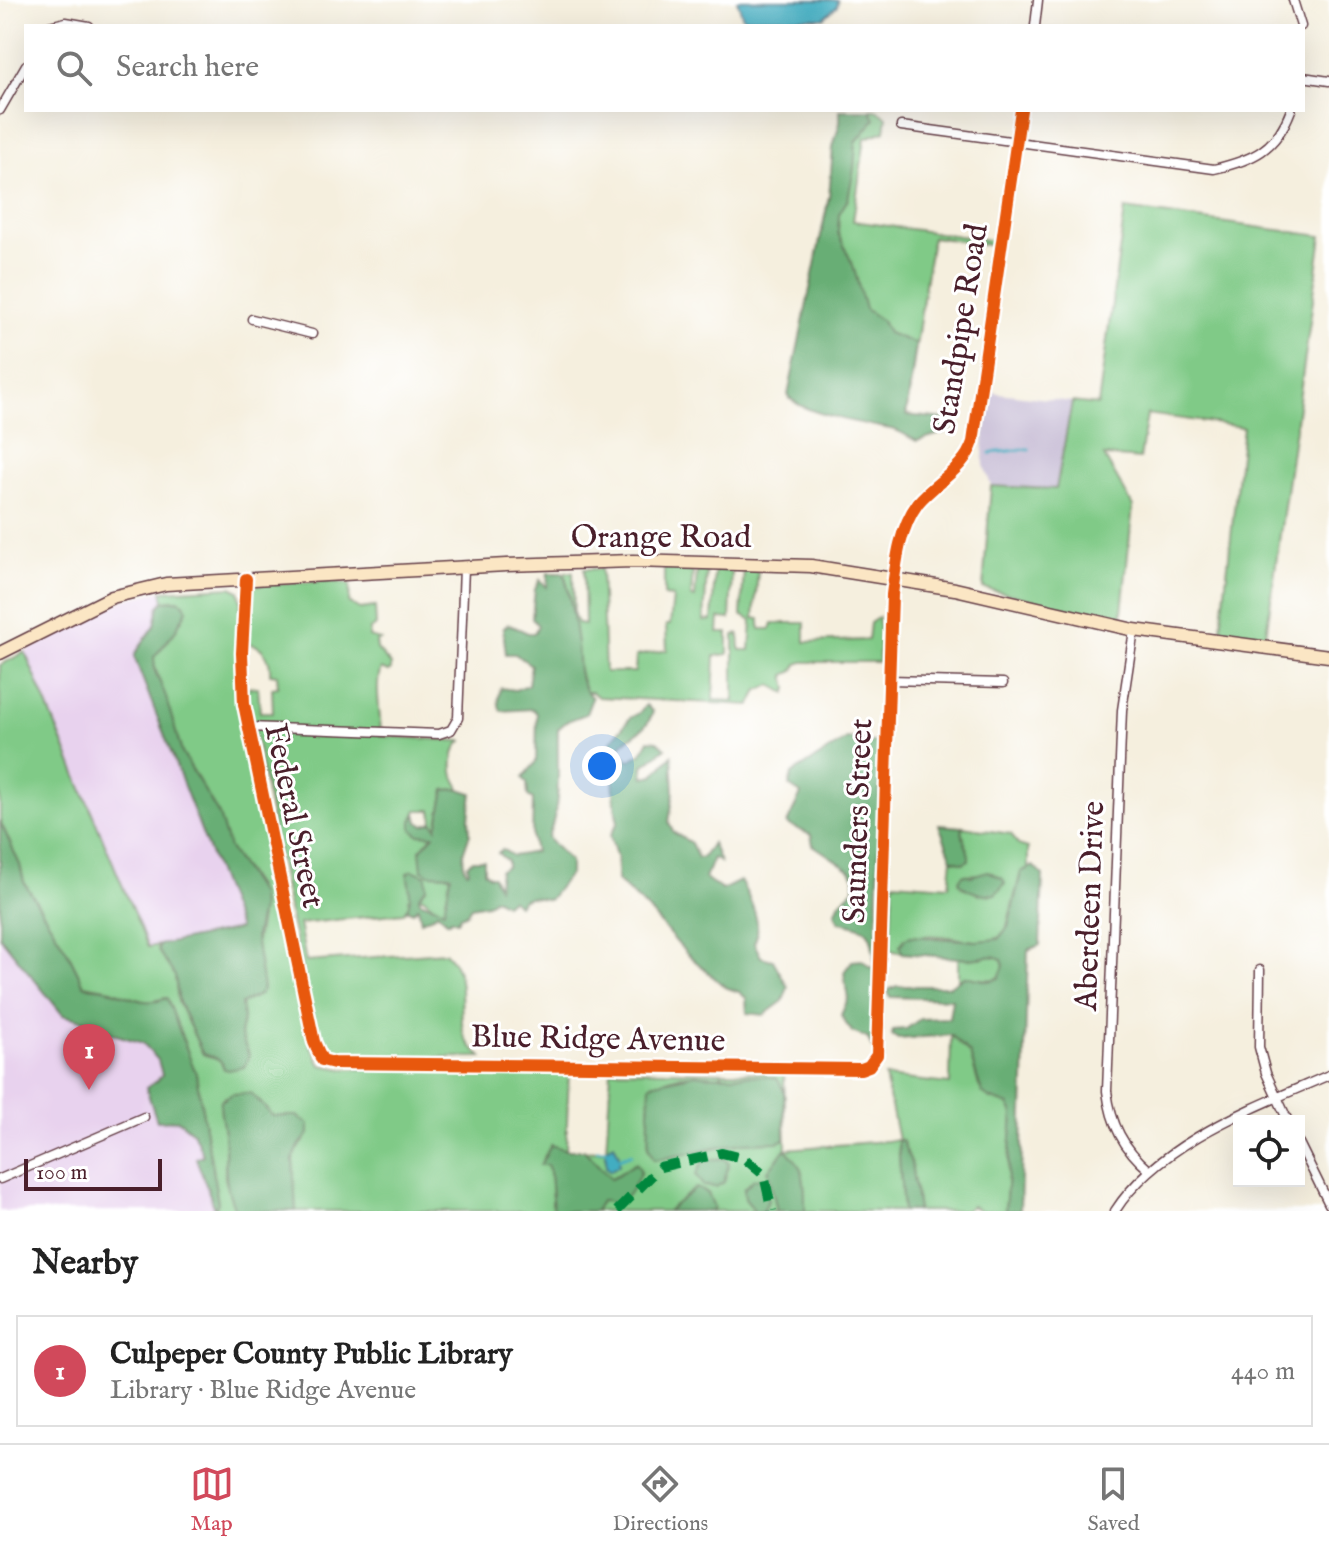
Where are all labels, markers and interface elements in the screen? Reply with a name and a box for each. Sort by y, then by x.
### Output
search box [24,24,1305,112]
icon: search [52,46,96,90]
text: Search here [116,49,259,87]
street label: Standpipe Road [925,220,999,437]
street label: Orange Road [571,518,752,559]
street label: Saunders Street [835,718,883,924]
street label: Federal Street [253,720,333,912]
your location [582,746,622,786]
street label: Aberdeen Drive [1067,800,1115,1013]
street label: Blue Ridge Avenue [470,1017,726,1063]
pin: 1 [63,1024,115,1090]
map controls [1233,1115,1305,1187]
button: locate [1233,1115,1305,1187]
scale bar [24,1155,162,1191]
text: 100 m [36,1159,88,1187]
text: Nearby [32,1242,138,1285]
text: Culpeper County Public Library [110,1336,513,1374]
text: 1 [55,1355,65,1388]
text: 440 m [1231,1355,1295,1388]
text: Library · Blue Ridge Avenue [110,1374,416,1407]
tab: Map [190,1462,234,1538]
tab: Directions [613,1462,708,1538]
tab: Saved [1087,1462,1139,1538]

